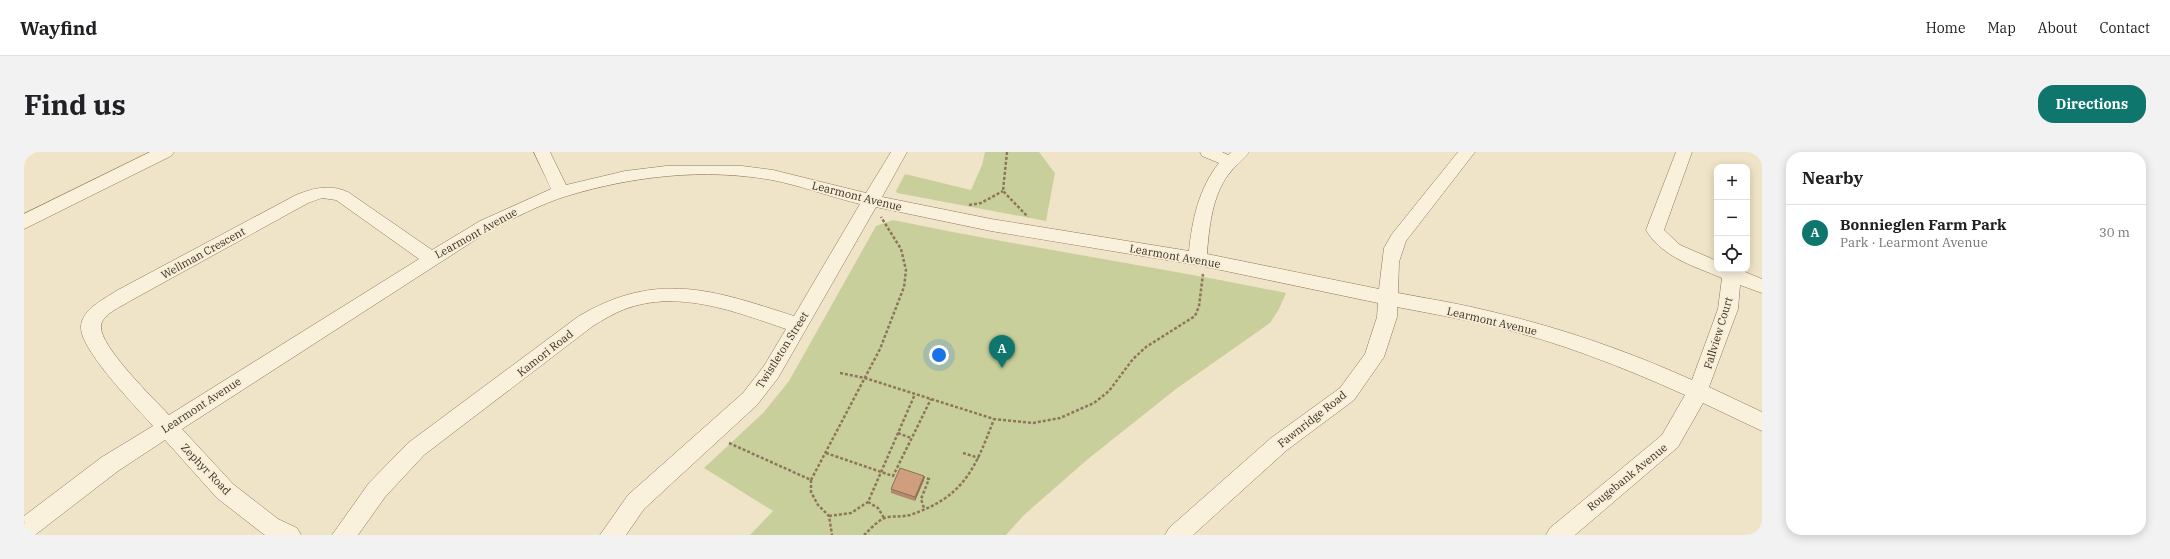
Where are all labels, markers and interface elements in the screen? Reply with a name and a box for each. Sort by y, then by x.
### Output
text: Wayfind [20,16,97,40]
text: Home [1926,19,1965,37]
text: Map [1987,19,2016,37]
text: About [2038,19,2077,37]
text: Contact [2099,19,2150,37]
button: Directions [2038,85,2146,123]
text: Find us [24,86,126,123]
map controls [1714,164,1750,272]
button: + [1714,164,1750,200]
text: Nearby [1802,167,1863,189]
street label: Learmont Avenue [811,178,904,214]
button: − [1714,200,1750,236]
street label: Learmont Avenue [432,204,520,261]
text: Bonnieglen Farm Park [1840,215,2006,234]
street label: Wellman Crescent [158,224,248,282]
text: A [1810,224,1820,241]
text: 30 m [2099,224,2130,241]
text: Park · Learmont Avenue [1840,234,1988,251]
button: locate [1714,236,1750,272]
street label: Learmont Avenue [1128,241,1222,271]
street label: Fallview Court [1700,295,1736,371]
street label: Learmont Avenue [1445,304,1539,338]
street label: Twistleton Street [753,309,811,391]
street label: Kamori Road [514,327,576,379]
pin: A [989,335,1015,368]
your location [929,345,949,365]
street label: Learmont Avenue [159,374,244,436]
street label: Fawnridge Road [1275,388,1349,450]
street label: Zephyr Road [178,440,234,498]
street label: Rougebank Avenue [1584,440,1670,514]

